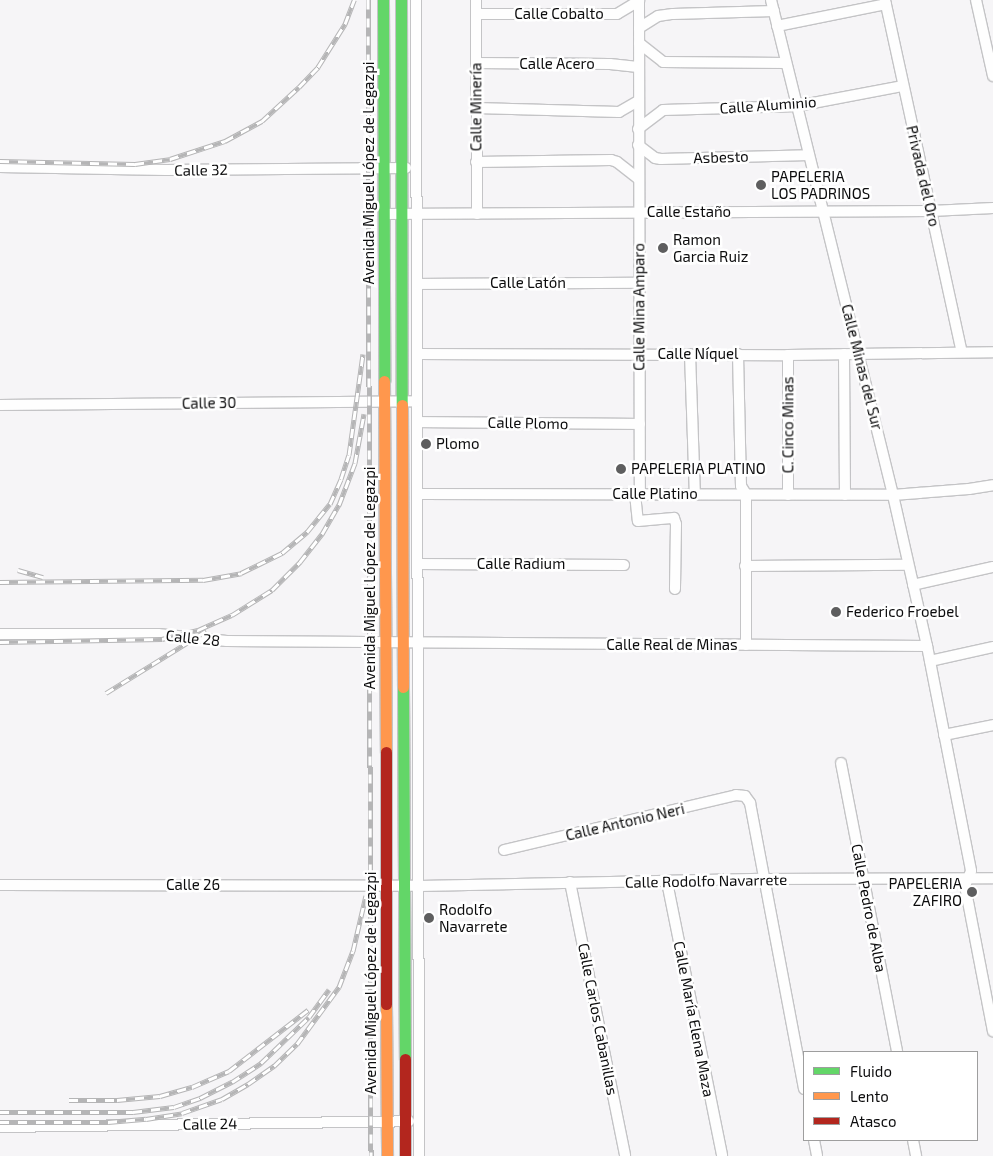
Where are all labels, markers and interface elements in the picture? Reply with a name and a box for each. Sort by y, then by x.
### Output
street label: Calle Cobalto [514,5,604,23]
street label: Calle Acero [519,55,595,73]
street label: Avenida Miguel López de Legazpi [360,61,378,285]
street label: Calle Minería [467,63,485,151]
street label: Calle Aluminio [719,93,817,117]
street label: Privada del Oro [903,123,943,229]
street label: Asbesto [693,147,749,167]
street label: Calle 32 [174,161,228,179]
place label: PAPELERIA LOS PADRINOS [771,167,870,202]
marker: PAPELERIA LOS PADRINOS [755,179,767,191]
street label: Calle Estaño [647,203,731,221]
place label: Ramon Garcia Ruiz [673,230,748,265]
marker: Ramon Garcia Ruiz [657,242,669,254]
street label: Calle Mina Amparo [630,243,648,371]
street label: Calle Latón [490,274,566,292]
street label: Calle Minas del Sur [838,302,886,432]
street label: Calle Níquel [657,345,739,363]
street label: C. Cinco Minas [779,377,797,473]
street label: Calle 30 [182,394,236,412]
street label: Calle Plomo [488,413,568,433]
place label: Plomo [436,435,479,453]
marker: Plomo [420,438,432,450]
place label: PAPELERIA PLATINO [631,460,766,478]
marker: PAPELERIA PLATINO [615,463,627,475]
street label: Avenida Miguel López de Legazpi [361,466,379,690]
street label: Calle Platino [612,485,698,503]
street label: Calle Radium [477,555,565,573]
place label: Federico Froebel [846,603,959,621]
marker: Federico Froebel [830,606,842,618]
street label: Calle 28 [165,626,221,650]
street label: Calle Real de Minas [606,636,738,654]
street label: Calle Antonio Neri [564,800,686,844]
street label: Calle Pedro de Alba [848,842,890,974]
street label: Avenida Miguel López de Legazpi [362,871,380,1095]
street label: Calle Rodolfo Navarrete [625,871,787,891]
place label: PAPELERIA ZAFIRO [888,874,962,909]
street label: Calle 26 [166,876,220,894]
marker: PAPELERIA ZAFIRO [966,886,978,898]
place label: Rodolfo Navarrete [439,900,508,935]
marker: Rodolfo Navarrete [423,912,435,924]
street label: Calle María Elena Maza [670,940,718,1098]
street label: Calle Carlos Cabanillas [574,941,622,1097]
legend [803,1051,978,1141]
text: Fluido [850,1062,892,1080]
text: Lento [850,1087,889,1105]
text: Atasco [850,1112,896,1130]
street label: Calle 24 [182,1115,238,1133]

